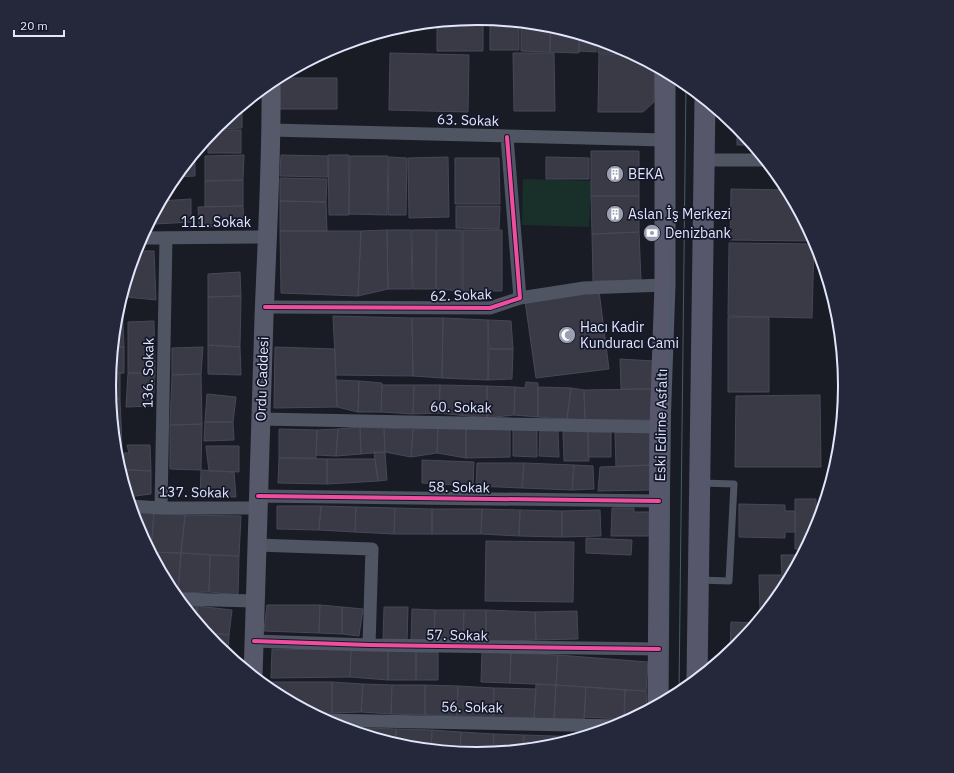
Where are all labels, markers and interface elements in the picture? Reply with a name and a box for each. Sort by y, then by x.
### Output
scale bar [14,12,64,38]
text: 20 m [20,18,48,33]
street label: 63. Sokak [437,110,500,130]
building icon: BEKA [605,164,625,184]
place label: BEKA [628,165,663,183]
building icon: Aslan İş Merkezi [605,204,625,224]
place label: Aslan İş Merkezi [628,205,731,223]
street label: 111. Sokak [181,213,252,231]
bank icon: Denizbank [642,223,662,243]
place label: Denizbank [665,224,732,242]
street label: 62. Sokak [430,285,493,305]
place label: Hacı Kadir Kunduracı Cami [580,318,679,352]
mosque icon: Hacı Kadir Kunduracı Cami [557,325,577,345]
street label: Ordu Caddesi [252,336,272,422]
street label: 136. Sokak [138,337,158,408]
street label: Eski Edirne Asfaltı [651,368,671,482]
street label: 60. Sokak [430,397,493,417]
street label: 58. Sokak [428,477,491,497]
street label: 137. Sokak [159,482,230,502]
street label: 57. Sokak [426,625,489,645]
street label: 56. Sokak [441,697,504,717]

